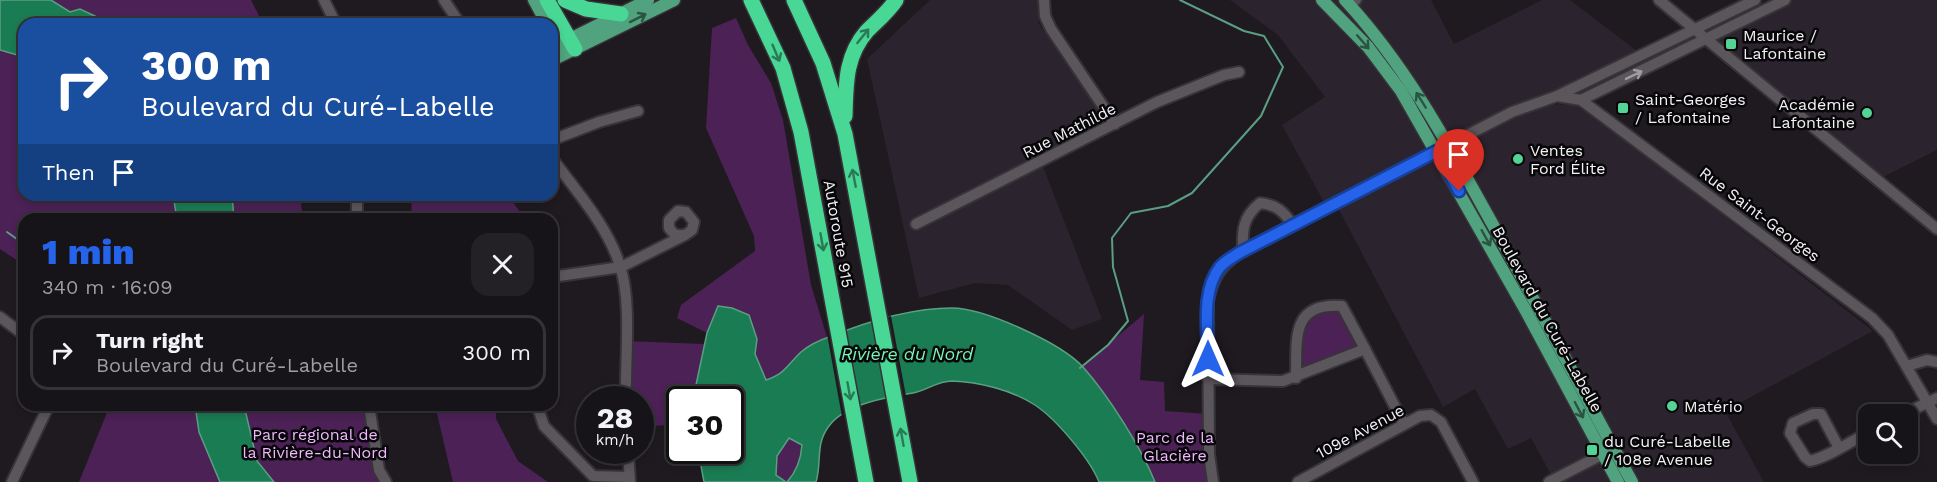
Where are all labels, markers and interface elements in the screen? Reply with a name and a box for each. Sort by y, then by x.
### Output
one-way arrow [629,12,647,24]
place label: Maurice / Lafontaine [1743,26,1826,63]
one-way arrow [857,29,870,45]
one-way arrow [1356,34,1370,49]
marker: Maurice / Lafontaine [1724,37,1738,51]
text: 300 m [141,41,272,90]
icon: right [42,42,120,120]
one-way arrow [771,43,782,61]
one-way arrow [1624,68,1642,80]
place label: Saint-Georges / Lafontaine [1635,90,1746,127]
text: Boulevard du Curé-Labelle [141,91,495,123]
one-way arrow [1415,92,1427,109]
place label: Académie Lafontaine [1772,95,1855,132]
street label: Rue Mathilde [1019,99,1119,162]
marker: Saint-Georges / Lafontaine [1616,101,1630,115]
marker: Académie Lafontaine [1860,106,1874,120]
pin [1433,129,1484,191]
icon: arrive [1442,138,1475,171]
place label: Ventes Ford Élite [1530,141,1606,178]
marker: Ventes Ford Élite [1511,152,1525,166]
icon: arrive [107,156,140,189]
text: Then [42,160,95,185]
street label: Rue Saint-Georges [1696,163,1824,266]
one-way arrow [848,169,859,188]
street label: Autoroute 915 [820,179,857,289]
street label: Boulevard du Curé-Labelle [1488,223,1607,415]
one-way arrow [1480,230,1492,247]
text: 1 min [42,231,135,273]
one-way arrow [817,231,828,251]
button: close [471,233,534,296]
text: 340 m · 16:09 [42,275,173,299]
position arrow [1176,327,1240,391]
text: Turn right [96,328,203,353]
icon: right [45,336,78,369]
text: 300 m [462,340,531,365]
water label: Rivière du Nord [841,343,974,364]
text: Boulevard du Curé-Labelle [96,353,358,377]
one-way arrow [844,381,855,400]
speed limit sign: 30 [666,386,744,464]
place label: Matério [1684,397,1743,416]
marker: Matério [1665,399,1679,413]
text: 28 [597,400,633,435]
street label: 109e Avenue [1313,400,1407,463]
one-way arrow [1574,400,1585,418]
map controls [1858,404,1918,464]
button: search [1858,404,1918,464]
park label: Parc régional de la Rivière-du-Nord [243,425,387,462]
one-way arrow [896,428,907,447]
park label: Parc de la Glacière [1136,428,1214,465]
text: km/h [596,431,634,449]
place label: du Curé-Labelle / 108e Avenue [1604,432,1731,469]
marker: du Curé-Labelle / 108e Avenue [1585,443,1599,457]

